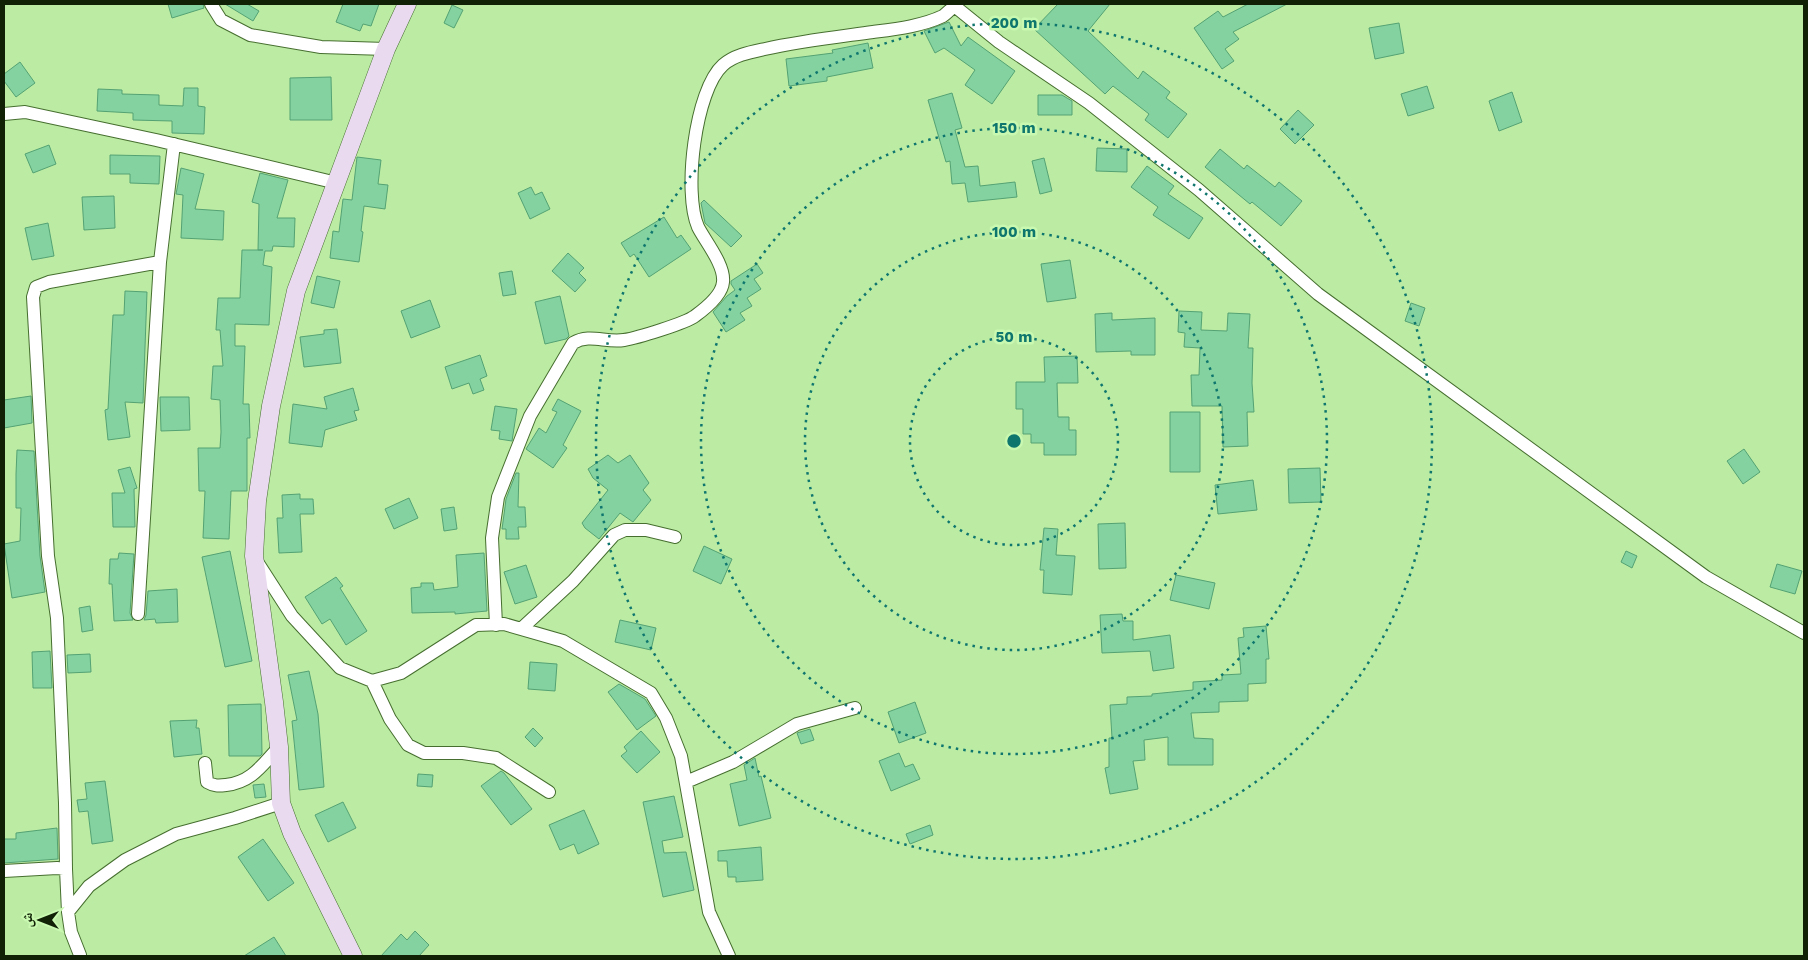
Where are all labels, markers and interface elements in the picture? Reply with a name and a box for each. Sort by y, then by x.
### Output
text: 200 m [991,14,1037,32]
text: 150 m [992,119,1036,137]
text: 100 m [992,223,1036,241]
text: 50 m [996,328,1032,346]
centre of rings [1005,432,1023,450]
north arrow [15,895,65,945]
text: ش [19,912,36,927]

